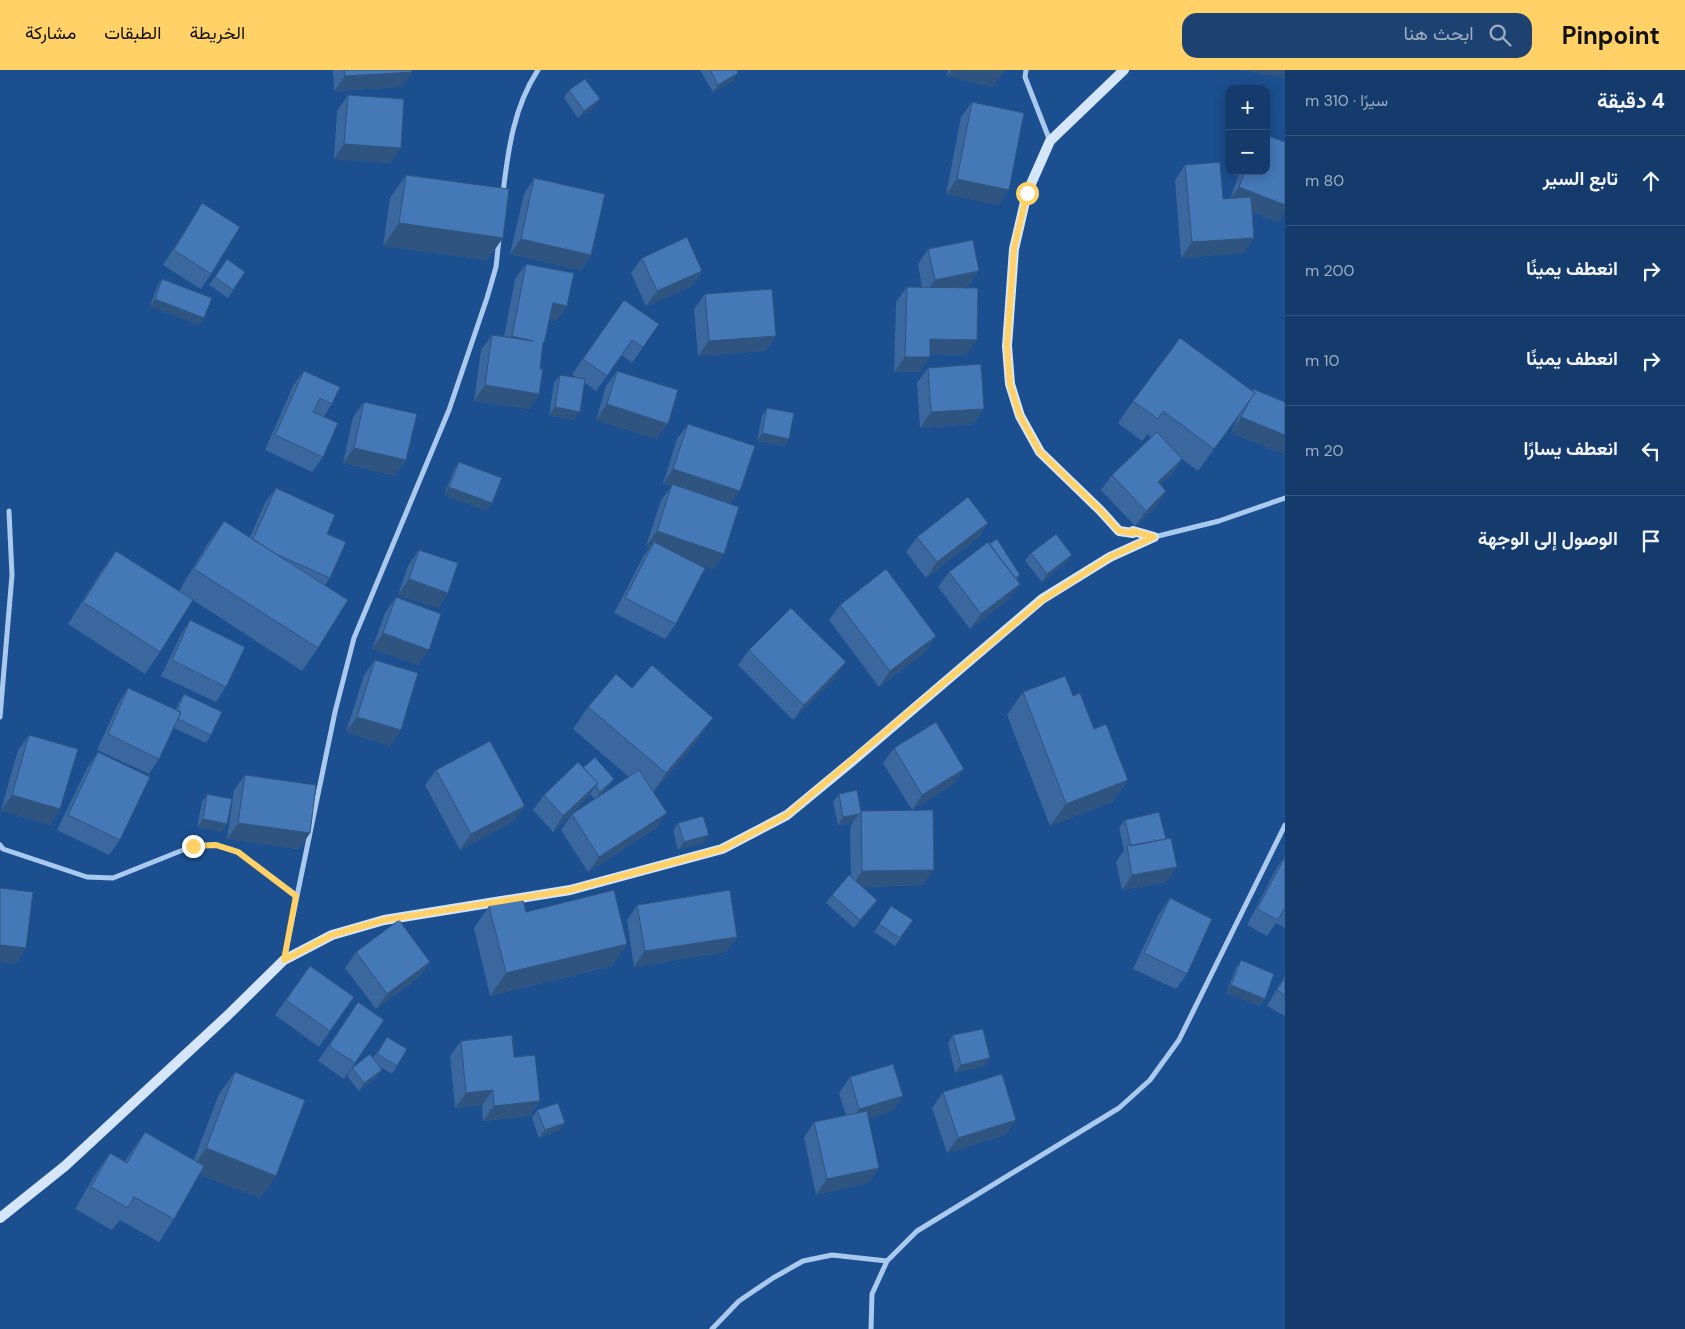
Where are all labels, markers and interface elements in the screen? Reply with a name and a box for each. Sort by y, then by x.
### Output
search box [1182,13,1532,58]
text: Pinpoint [1562,20,1660,51]
text: مشاركة [25,21,76,45]
text: الطبقات [104,21,161,45]
text: الخريطة [189,21,245,45]
text: ابحث هنا [1403,21,1474,46]
icon: search [1486,21,1514,49]
map controls [1225,85,1270,175]
button: + [1225,85,1270,130]
text: 4 دقيقة [1597,87,1665,115]
text: سيرًا · 310 m [1305,90,1388,111]
button: − [1225,130,1270,175]
text: تابع السير [1543,166,1618,191]
icon: ahead [1637,167,1665,195]
text: 80 m [1305,170,1344,191]
route start [1016,182,1039,205]
text: انعطف يمينًا [1526,256,1618,281]
icon: right [1637,257,1665,285]
text: 200 m [1305,260,1354,281]
text: انعطف يمينًا [1526,346,1618,371]
icon: right [1637,347,1665,375]
text: 10 m [1305,350,1339,371]
text: انعطف يسارًا [1524,436,1618,461]
icon: left [1637,437,1665,465]
text: 20 m [1305,440,1344,461]
text: الوصول إلى الوجهة [1478,526,1618,551]
icon: arrive [1637,527,1665,555]
route end [182,835,205,858]

